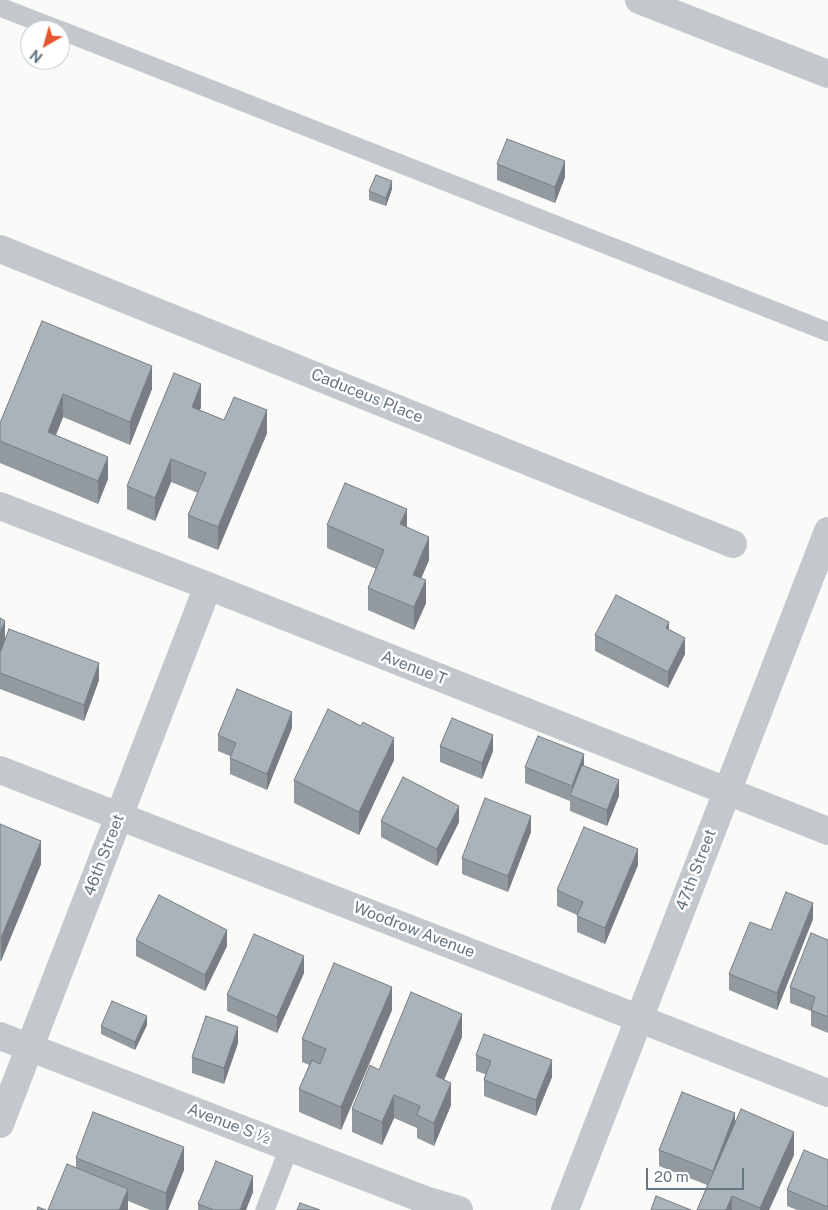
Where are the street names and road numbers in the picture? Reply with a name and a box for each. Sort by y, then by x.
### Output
street label: Caduceus Place [308,365,426,427]
street label: Avenue T [379,647,449,689]
street label: 46th Street [80,811,128,899]
street label: 47th Street [672,827,720,913]
street label: Woodrow Avenue [351,898,477,962]
street label: Avenue S ½ [185,1099,273,1149]

